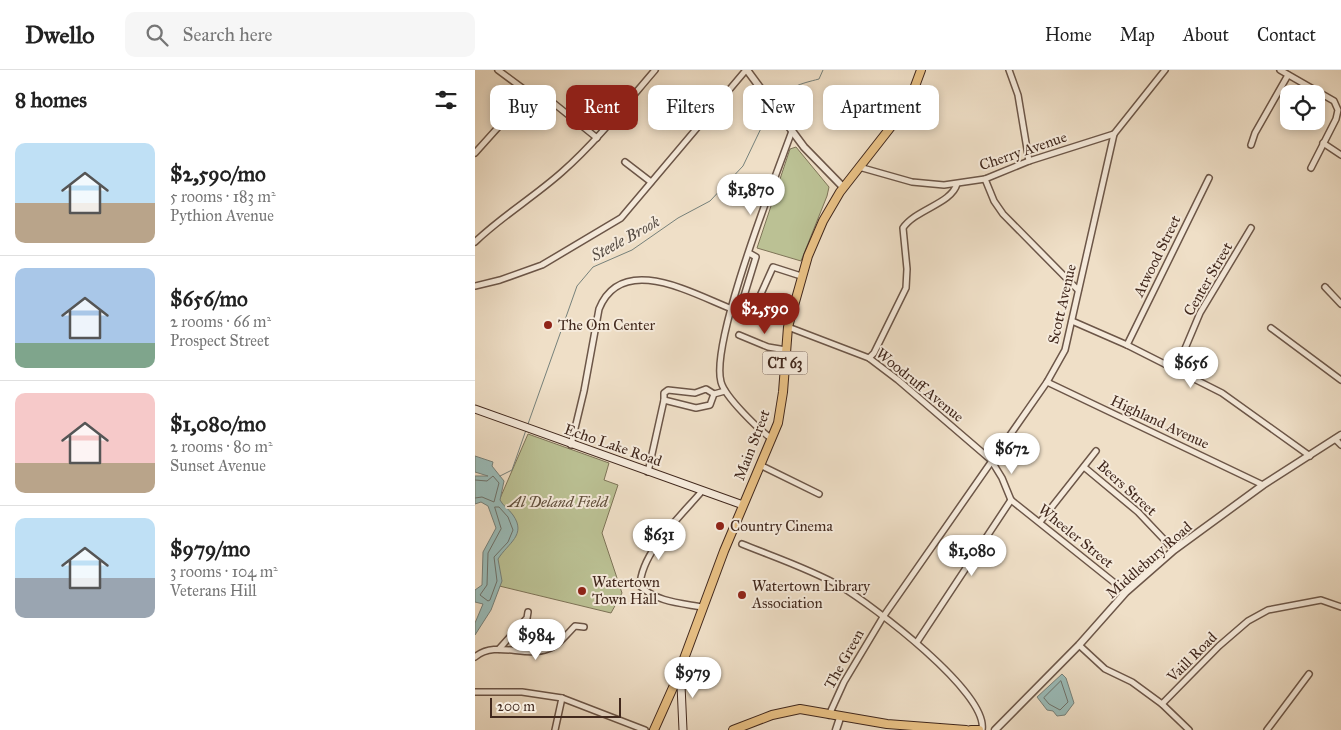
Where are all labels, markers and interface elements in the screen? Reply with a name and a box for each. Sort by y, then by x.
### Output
search box [125,12,475,57]
text: Dwello [25,20,95,50]
icon: search [143,21,171,49]
text: Search here [183,23,273,46]
text: Home [1045,24,1092,46]
text: Map [1120,24,1155,46]
text: About [1183,24,1229,46]
text: Contact [1257,24,1316,46]
chip: Buy [490,85,556,130]
chip: Rent [566,85,638,130]
chip: Filters [648,85,733,130]
chip: New [743,85,813,130]
chip: Apartment [823,85,939,130]
map controls [1280,85,1325,130]
button: locate [1280,85,1325,130]
icon: filters [432,86,460,114]
text: 8 homes [15,87,87,113]
street label: Cherry Avenue [977,128,1069,174]
text: $2,590/mo [170,161,266,187]
icon: home [55,163,115,223]
pin: $1,870 [710,174,792,216]
text: $1,870 [728,180,774,199]
text: 5 rooms · 183 m² [170,187,276,206]
text: Pythion Avenue [170,206,274,225]
water label: Steele Brook [587,212,663,266]
street label: Atwood Street [1129,212,1185,301]
street label: Center Street [1180,238,1237,319]
street label: Scott Avenue [1044,262,1080,346]
text: $656/mo [170,286,248,312]
icon: home [55,288,115,348]
pin: $2,590 [724,292,806,335]
text: $2,590 [741,299,789,318]
text: 2 rooms · 66 m² [170,312,271,331]
place label: The Om Center [558,316,655,334]
marker: The Om Center [542,319,554,331]
text: Prospect Street [170,331,269,350]
street label: Woodruff Avenue [873,344,967,426]
pin: $656 [1161,346,1221,389]
road number: CT 63 [763,352,807,374]
text: $656 [1174,353,1208,372]
street label: Highland Avenue [1108,391,1212,453]
street label: Main Street [730,406,774,483]
text: $1,080/mo [170,411,266,437]
icon: home [55,413,115,473]
street label: Echo Lake Road [562,420,665,470]
pin: $672 [982,432,1042,475]
text: 2 rooms · 80 m² [170,437,273,456]
text: $672 [995,439,1029,458]
text: Sunset Avenue [170,456,266,475]
street label: Beers Street [1093,457,1161,520]
park label: Al Deland Field [506,493,609,511]
street label: Wheeler Street [1035,500,1118,572]
place label: Country Cinema [730,517,833,535]
pin: $631 [629,518,689,561]
street label: Middlebury Road [1102,518,1196,602]
marker: Country Cinema [714,520,726,532]
text: $631 [644,525,674,544]
pin: $1,080 [931,534,1013,577]
text: $979/mo [170,536,250,562]
icon: home [55,538,115,598]
text: $1,080 [948,541,996,560]
text: 3 rooms · 104 m² [170,562,278,581]
place label: Watertown Town Hall [592,573,660,608]
place label: Watertown Library Association [751,577,871,612]
text: Veterans Hill [170,581,257,600]
marker: Watertown Town Hall [576,585,588,597]
marker: Watertown Library Association [736,589,748,601]
pin: $984 [506,618,566,661]
text: $984 [518,625,554,644]
street label: The Green [820,626,868,692]
street label: Vaill Road [1163,628,1221,686]
pin: $979 [663,656,723,699]
text: $979 [675,663,711,682]
scale bar [490,695,621,718]
text: 200 m [497,698,535,715]

